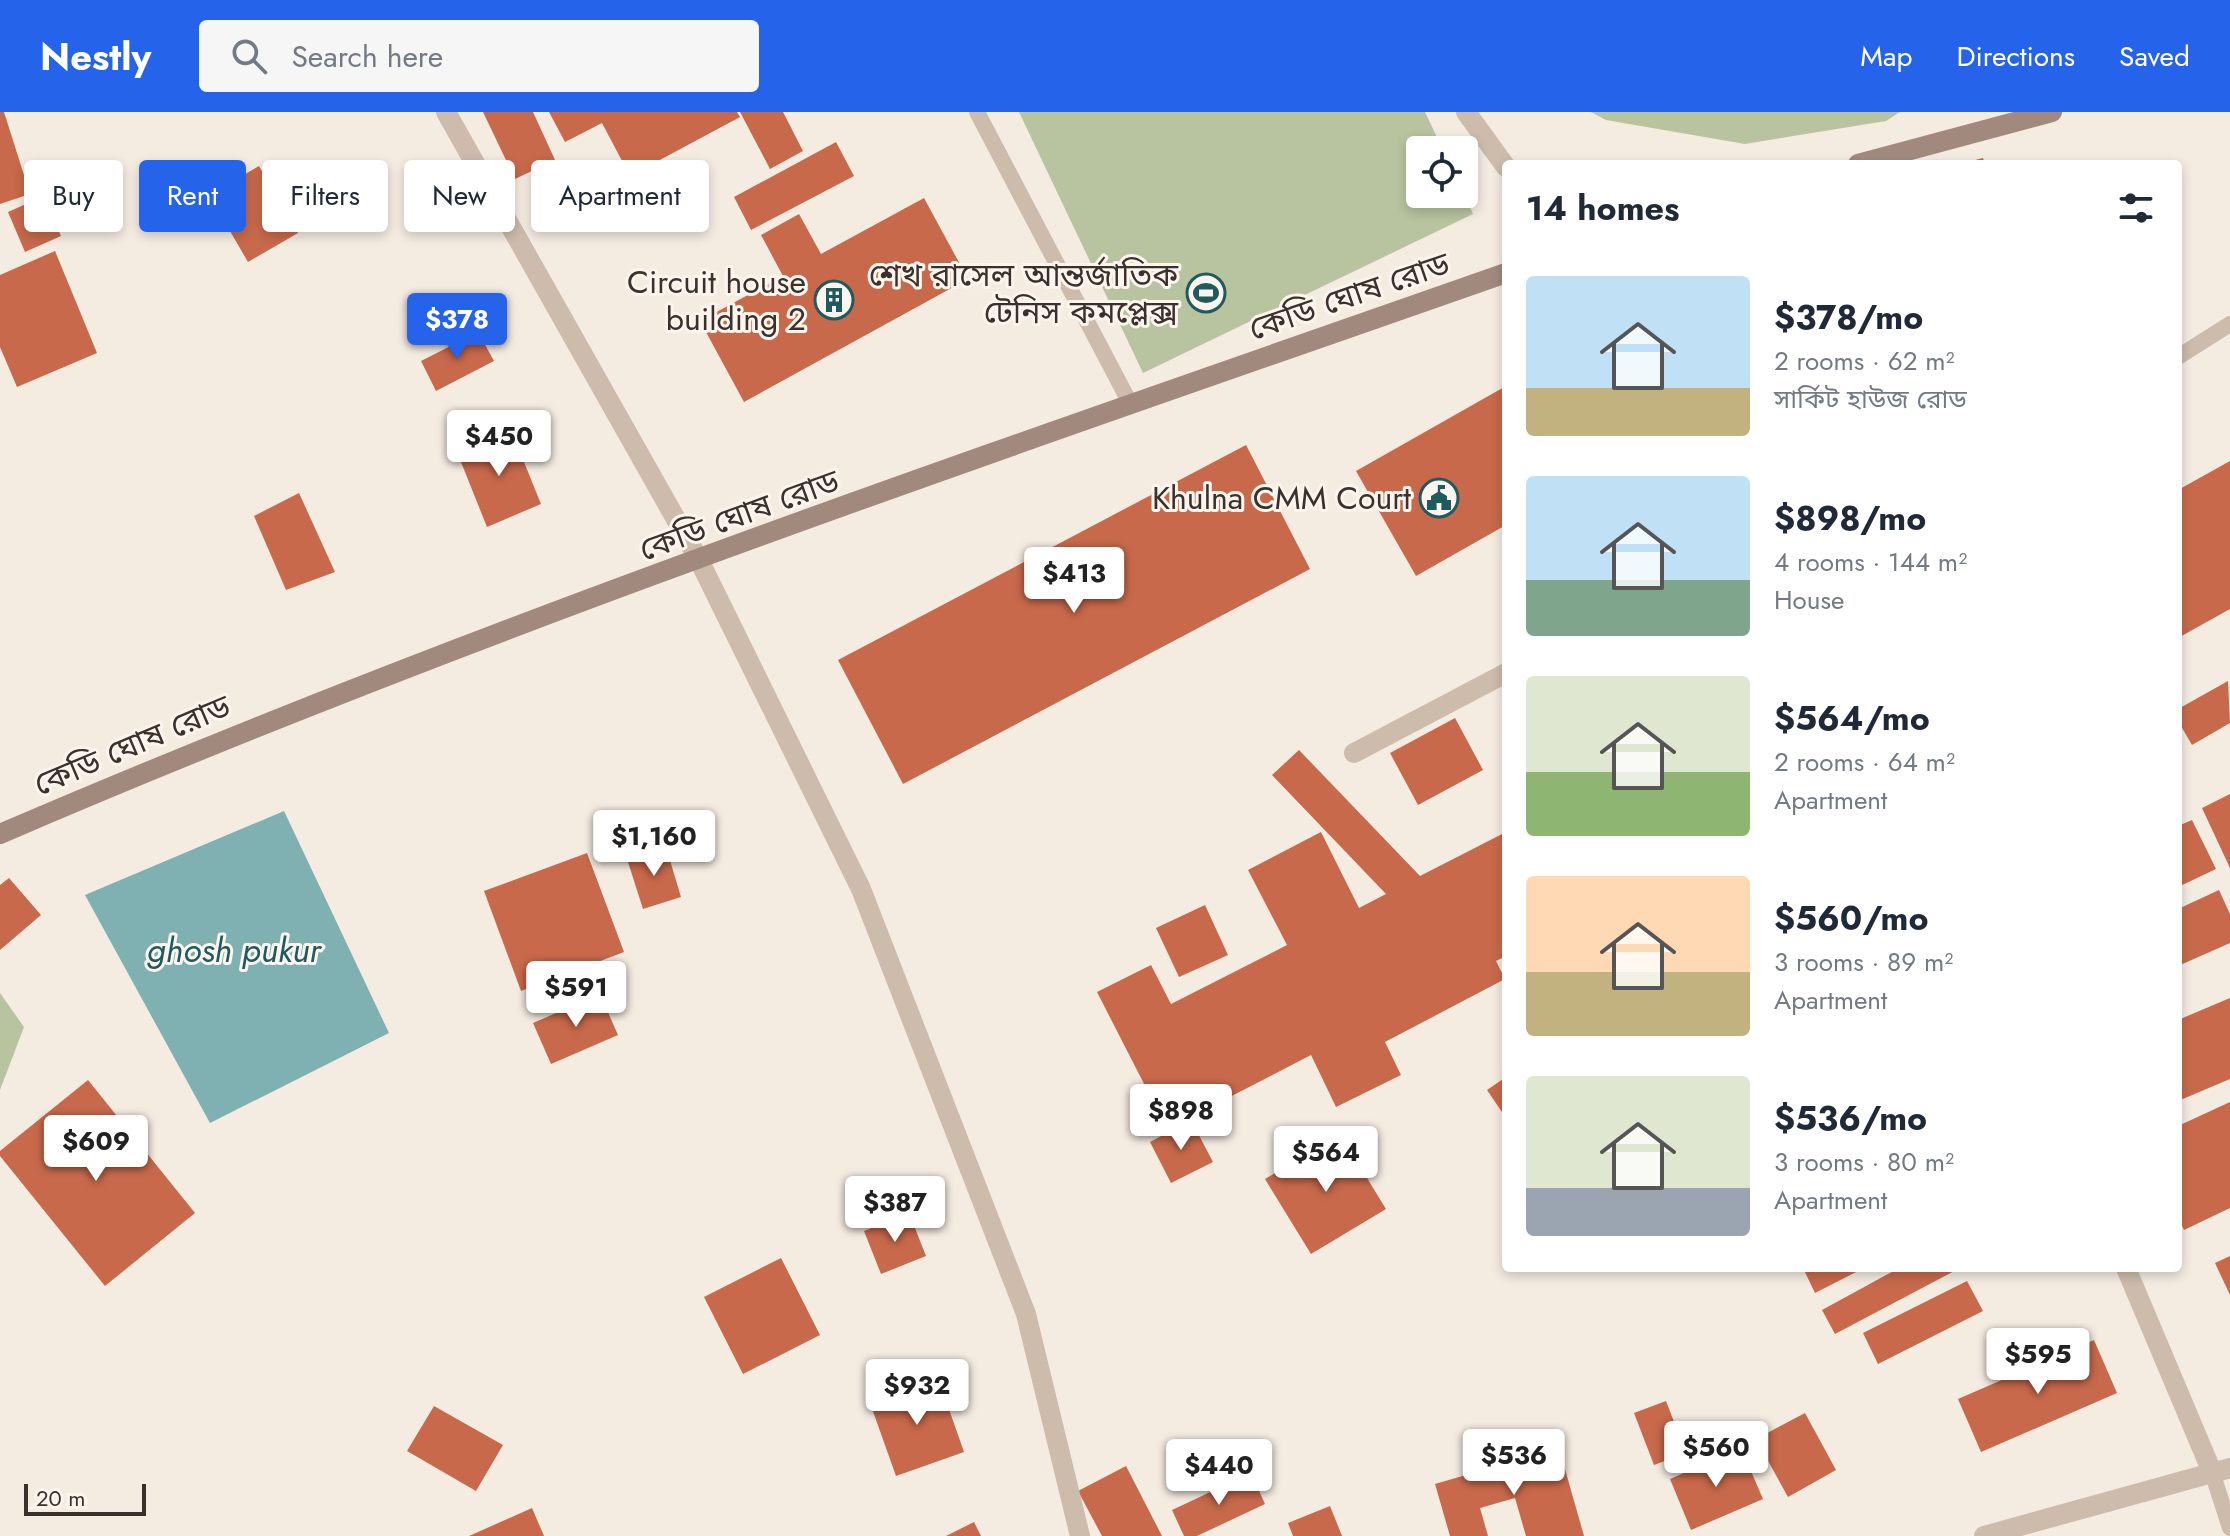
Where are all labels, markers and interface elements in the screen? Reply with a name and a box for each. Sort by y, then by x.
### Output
search box [199,20,759,92]
text: Nestly [40,29,151,84]
icon: search [227,34,271,78]
text: Search here [291,35,443,78]
text: Map [1860,36,1912,77]
text: Directions [1956,36,2075,77]
text: Saved [2119,36,2190,77]
map controls [1406,136,1478,208]
button: locate [1406,136,1478,208]
chip: Buy [24,160,123,232]
chip: Rent [139,160,246,232]
chip: Filters [262,160,388,232]
chip: New [404,160,515,232]
chip: Apartment [531,160,709,232]
text: 14 homes [1526,184,1680,233]
icon: filters [2114,186,2158,230]
street label: কেডি ঘোষ রোড [1242,240,1457,352]
place label: শেখ রাসেল আন্তর্জাতিক টেনিস কমপ্লেক্স [869,252,1179,335]
place label: Circuit house building 2 [627,259,806,342]
sports icon: শেখ রাসেল আন্তর্জাতিক টেনিস কমপ্লেক্স [1185,272,1227,314]
building icon: Circuit house building 2 [813,279,855,321]
pin: $378 [410,293,504,361]
text: $378/mo [1774,293,1923,342]
text: $378 [425,300,489,338]
icon: home [1590,308,1686,404]
text: 2 rooms · 62 m² [1774,342,1955,380]
text: সার্কিট হাউজ রোড [1774,380,1967,418]
pin: $450 [452,410,546,478]
text: $450 [465,417,533,455]
street label: কেডি ঘোষ রোড [633,457,847,572]
place label: Khulna CMM Court [1152,475,1411,521]
public building icon: Khulna CMM Court [1418,477,1460,519]
text: $898/mo [1774,494,1926,543]
icon: home [1590,508,1686,604]
text: 4 rooms · 144 m² [1774,543,1967,581]
pin: $413 [1027,547,1121,615]
text: $413 [1042,554,1106,592]
text: House [1774,581,1844,619]
street label: কেডি ঘোষ রোড [26,682,239,807]
text: $564/mo [1774,694,1930,743]
icon: home [1590,708,1686,804]
text: 2 rooms · 64 m² [1774,743,1955,781]
text: Apartment [1774,781,1887,819]
pin: $1,160 [589,810,719,878]
text: $1,160 [611,817,697,855]
text: $560/mo [1774,894,1929,943]
icon: home [1590,908,1686,1004]
water label: ghosh pukur [147,926,323,975]
text: 3 rooms · 89 m² [1774,943,1953,981]
pin: $591 [529,961,623,1029]
text: $591 [544,968,608,1006]
text: Apartment [1774,981,1887,1019]
pin: $898 [1134,1084,1228,1152]
text: $898 [1148,1091,1214,1129]
text: $536/mo [1774,1094,1927,1143]
icon: home [1590,1108,1686,1204]
pin: $609 [49,1115,143,1183]
text: $609 [62,1122,130,1160]
pin: $564 [1279,1126,1373,1194]
text: $564 [1292,1133,1360,1171]
text: 3 rooms · 80 m² [1774,1143,1954,1181]
pin: $387 [848,1176,942,1244]
text: Apartment [1774,1181,1887,1219]
text: $387 [863,1183,927,1221]
pin: $595 [1991,1328,2085,1396]
text: $595 [2004,1335,2072,1373]
pin: $932 [870,1359,964,1427]
text: $932 [884,1366,950,1404]
pin: $560 [1669,1421,1763,1489]
text: $560 [1682,1428,1750,1466]
pin: $536 [1467,1429,1561,1497]
text: $536 [1481,1436,1547,1474]
pin: $440 [1172,1439,1266,1507]
text: $440 [1184,1446,1254,1484]
scale bar [24,1480,146,1516]
text: 20 m [36,1482,85,1514]

